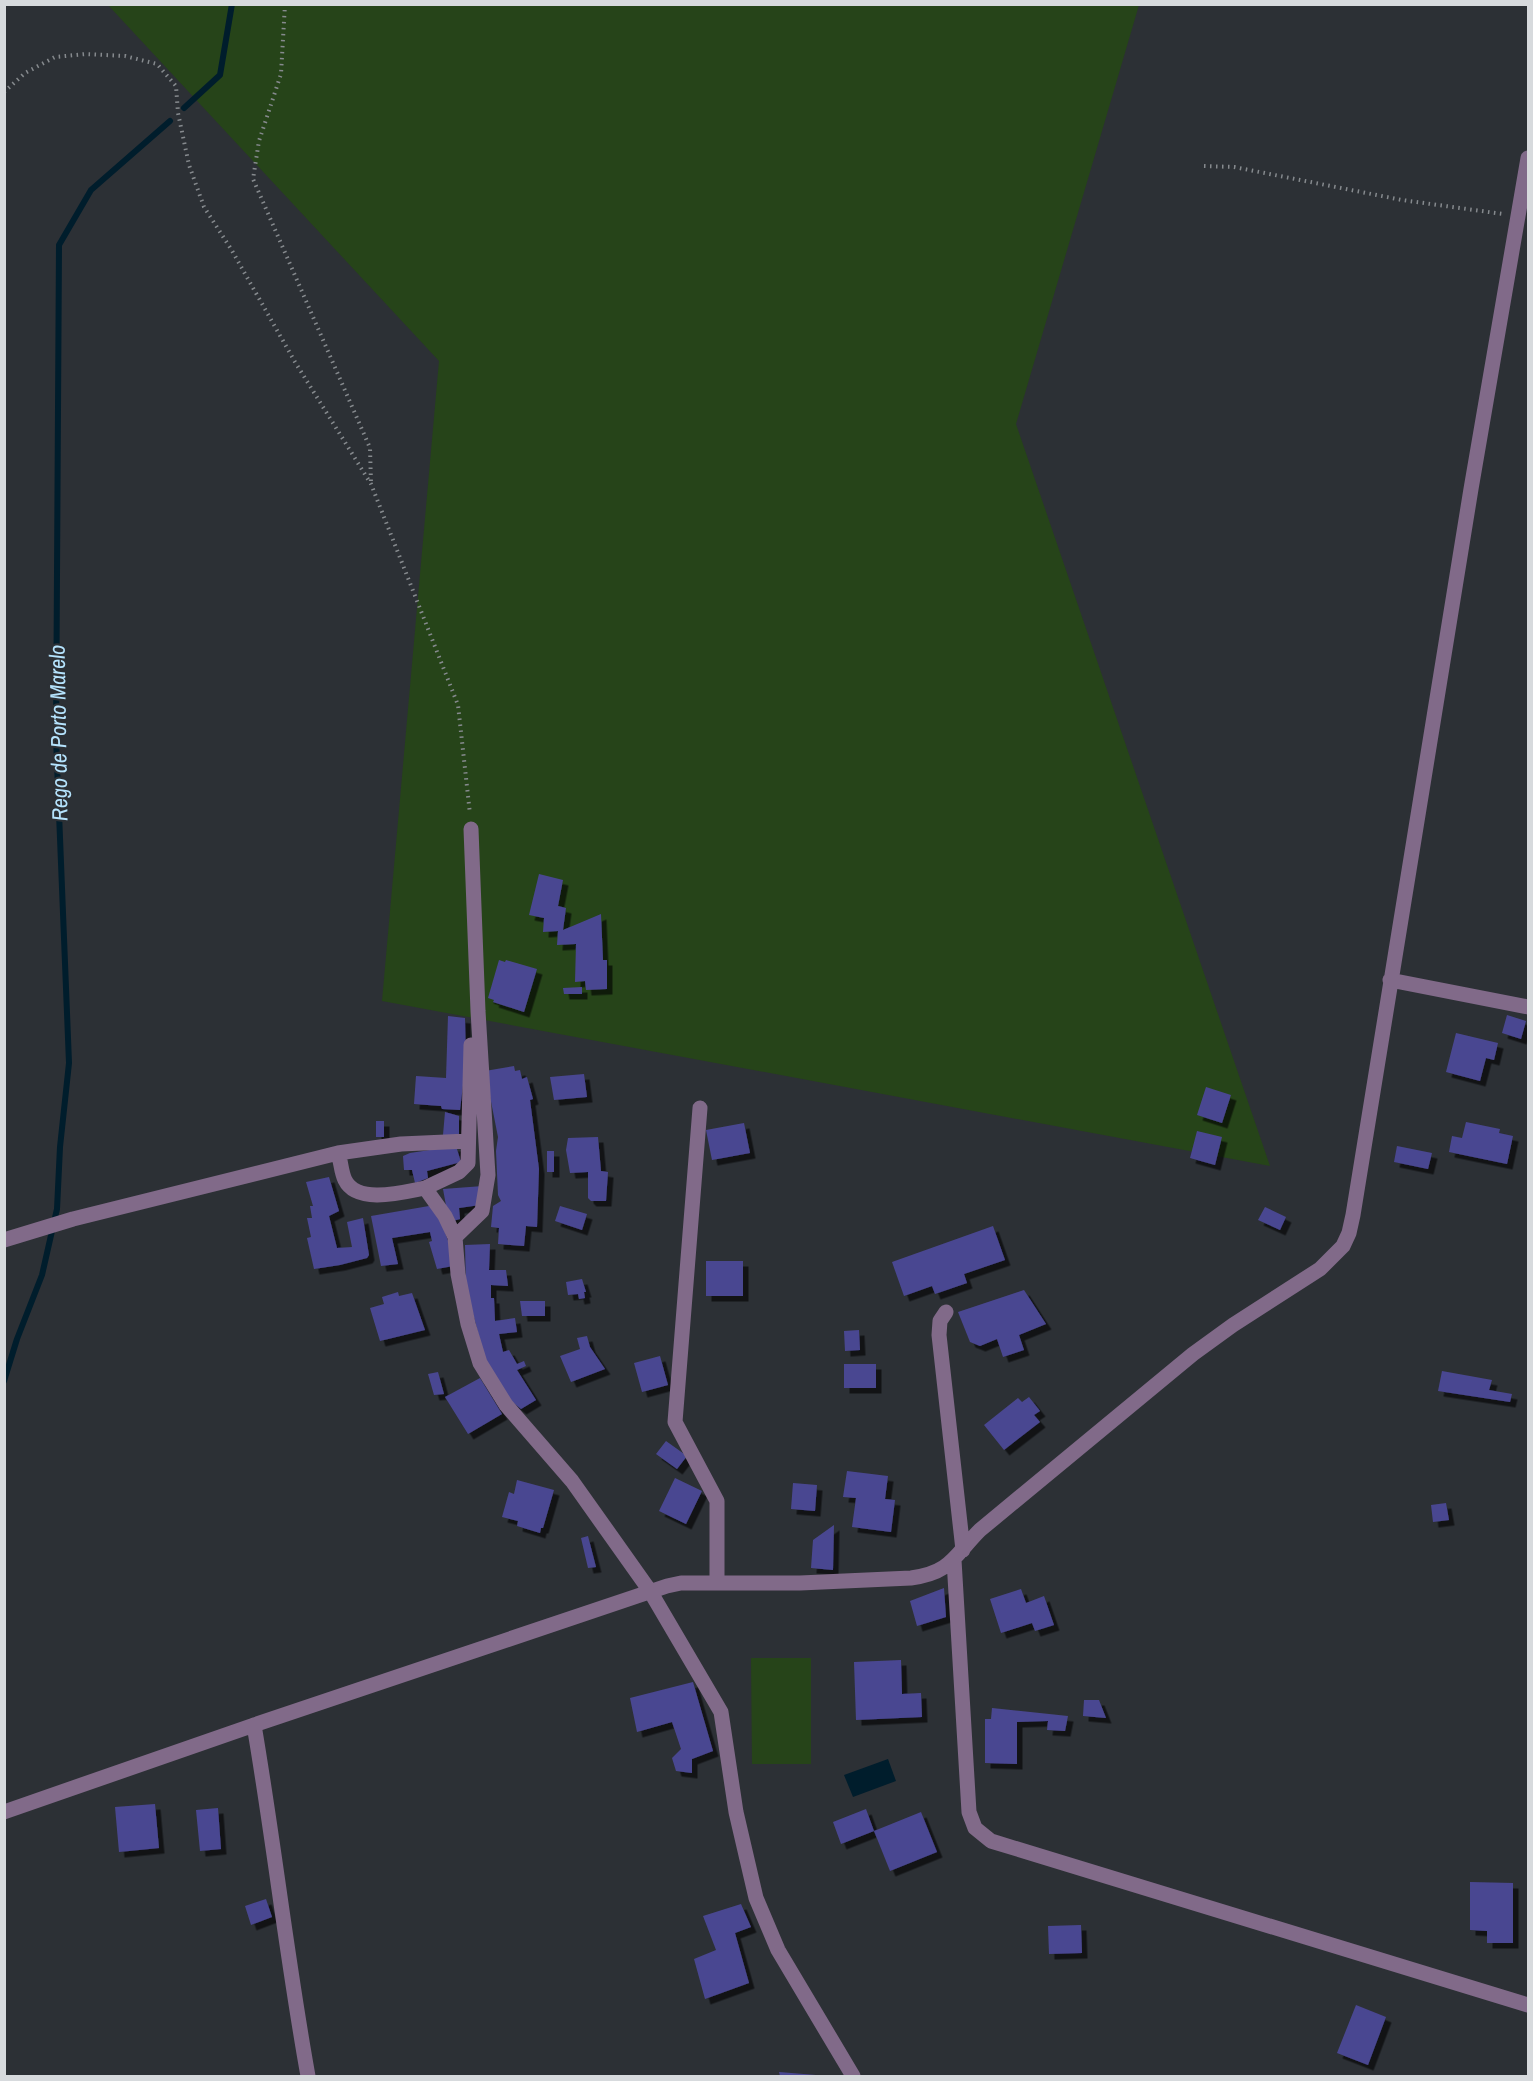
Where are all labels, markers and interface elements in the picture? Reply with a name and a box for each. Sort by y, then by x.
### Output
water label: Rego de Porto Marelo [41,645,75,821]

